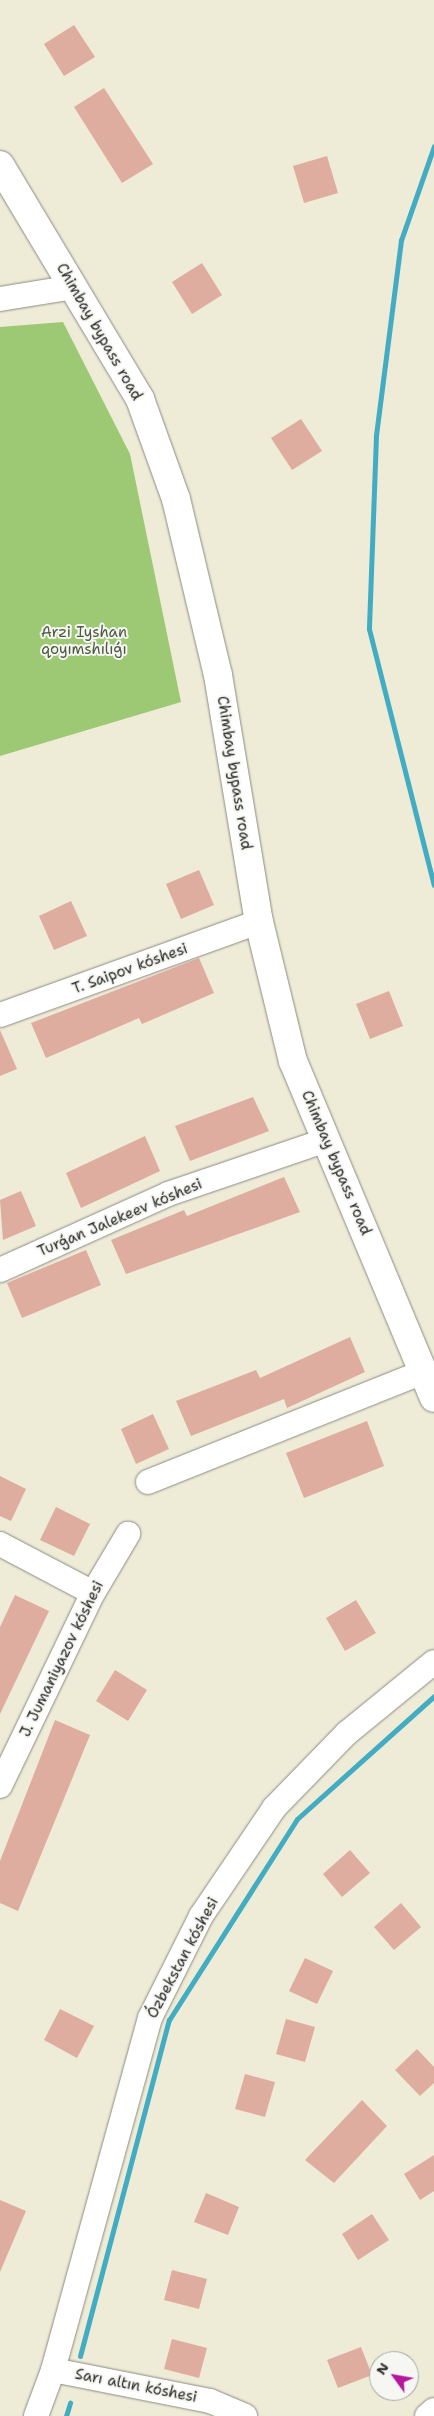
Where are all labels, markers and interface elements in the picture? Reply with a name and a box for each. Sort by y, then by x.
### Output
street label: Chimbay bypass road [52,260,146,404]
park label: Arzi Iyshan qoyımshılıǵı [41,623,127,658]
street label: Chimbay bypass road [213,695,255,851]
street label: T. Saipov kóshesi [70,940,190,998]
street label: Chimbay bypass road [297,1088,375,1238]
street label: Turǵan Jalekeev kóshesi [35,1175,205,1261]
street label: J. Jumaniyazov kóshesi [16,1578,108,1740]
street label: Ózbekstan kóshesi [143,1894,223,2022]
north arrow [369,2351,419,2401]
text: N [372,2359,393,2378]
street label: Sarı altın kóshesi [73,2365,199,2407]

